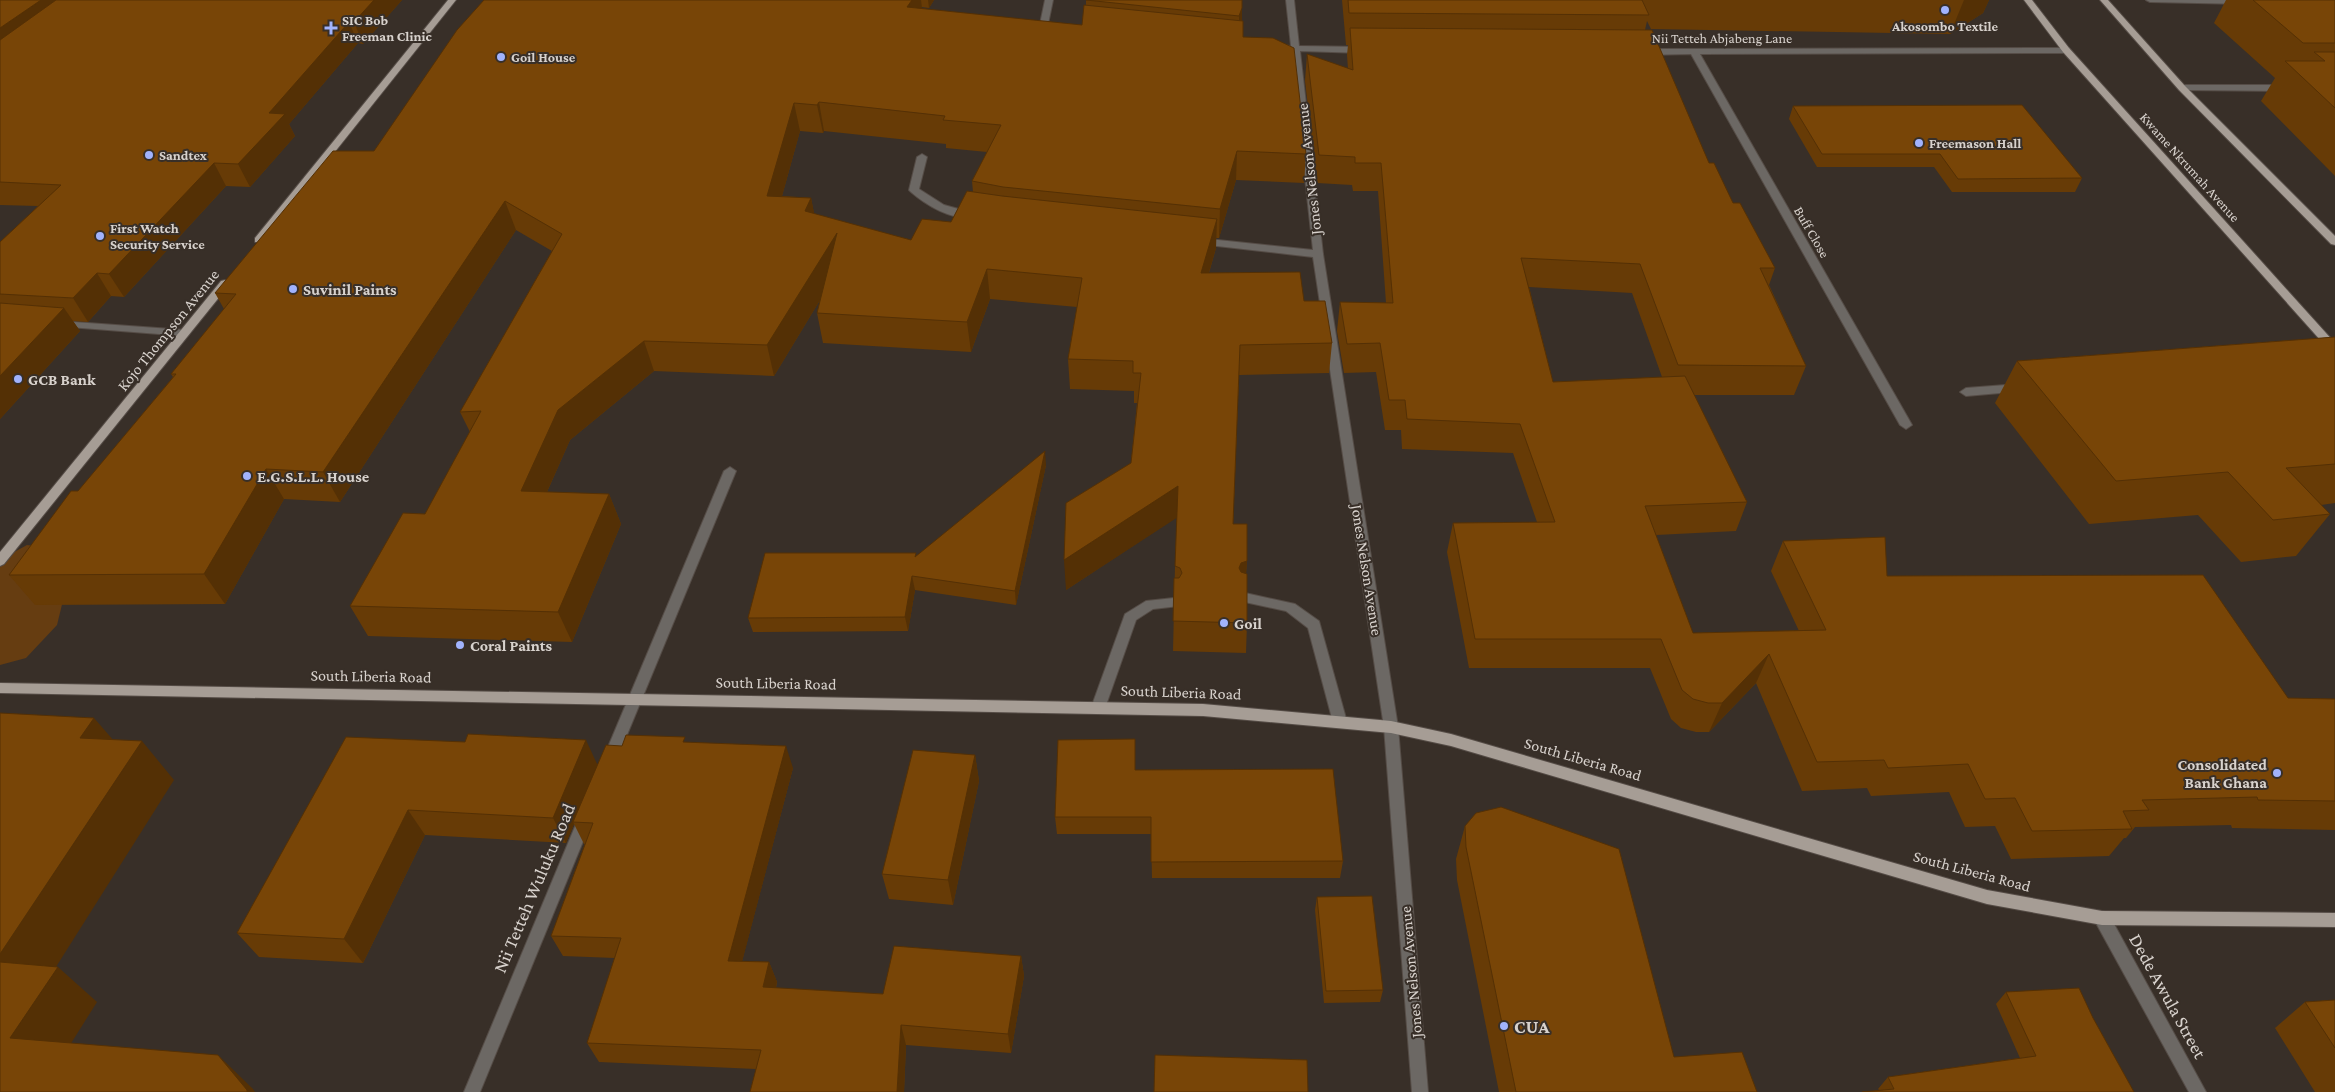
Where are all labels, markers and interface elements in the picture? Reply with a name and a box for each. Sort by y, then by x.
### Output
marker: Akosombo Textile [1939,4,1951,16]
place label: SIC Bob Freeman Clinic [342,12,433,44]
place label: Akosombo Textile [1891,18,1999,34]
marker: SIC Bob Freeman Clinic [324,21,338,35]
street label: Nii Tetteh Abjabeng Lane [1652,30,1792,47]
place label: Goil House [511,49,576,65]
marker: Goil House [495,51,507,63]
street label: Jones Nelson Avenue [1294,102,1326,238]
street label: Kwame Nkrumah Avenue [2137,109,2243,225]
place label: Freemason Hall [1929,135,2021,151]
marker: Freemason Hall [1913,137,1925,149]
place label: Sandtex [159,147,208,163]
marker: Sandtex [143,149,155,161]
street label: Buff Close [1791,204,1833,260]
place label: First Watch Security Service [110,220,205,252]
marker: First Watch Security Service [94,230,106,242]
street label: Kojo Thompson Avenue [114,266,223,395]
place label: Suvinil Paints [303,281,397,298]
marker: Suvinil Paints [287,283,299,295]
place label: GCB Bank [28,371,96,388]
marker: GCB Bank [12,373,24,385]
place label: E.G.S.L.L. House [257,468,370,485]
marker: E.G.S.L.L. House [241,470,253,482]
street label: Jones Nelson Avenue [1347,501,1386,637]
place label: Goil [1234,615,1262,632]
marker: Goil [1218,617,1230,629]
place label: Coral Paints [470,637,552,654]
marker: Coral Paints [454,639,466,651]
street label: South Liberia Road [310,666,432,686]
street label: South Liberia Road [715,673,837,693]
street label: South Liberia Road [1120,681,1242,703]
street label: South Liberia Road [1523,734,1644,784]
place label: Consolidated Bank Ghana [2177,756,2267,791]
marker: Consolidated Bank Ghana [2271,767,2283,779]
street label: Nii Tetteh Wuluku Road [489,800,579,976]
street label: South Liberia Road [1911,847,2033,895]
street label: Jones Nelson Avenue [1397,905,1426,1041]
street label: Dede Awula Street [2125,930,2211,1063]
place label: CUA [1514,1016,1550,1037]
marker: CUA [1498,1020,1510,1032]

